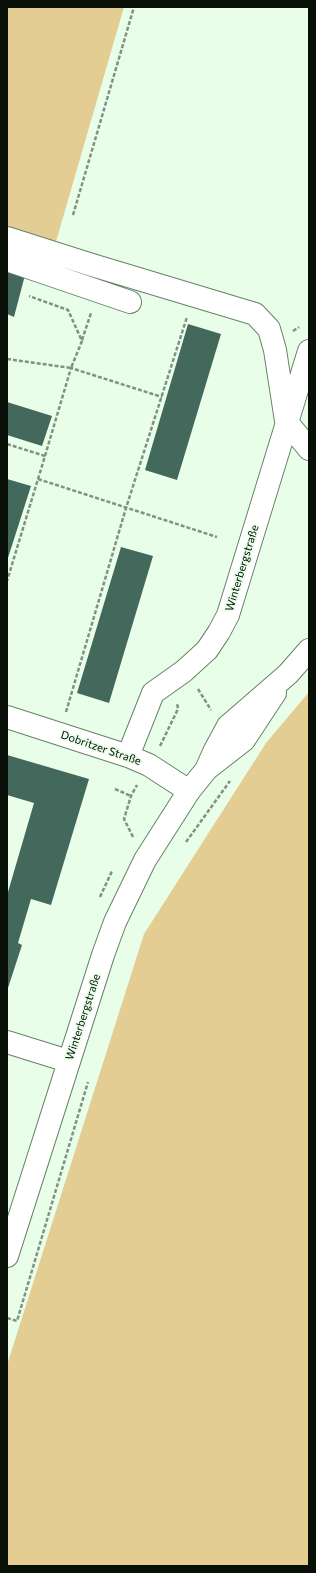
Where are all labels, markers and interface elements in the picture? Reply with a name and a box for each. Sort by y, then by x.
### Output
street label: Winterbergstraße [223,523,261,613]
street label: Dobritzer Straße [59,728,143,768]
street label: Winterbergstraße [63,972,103,1062]

